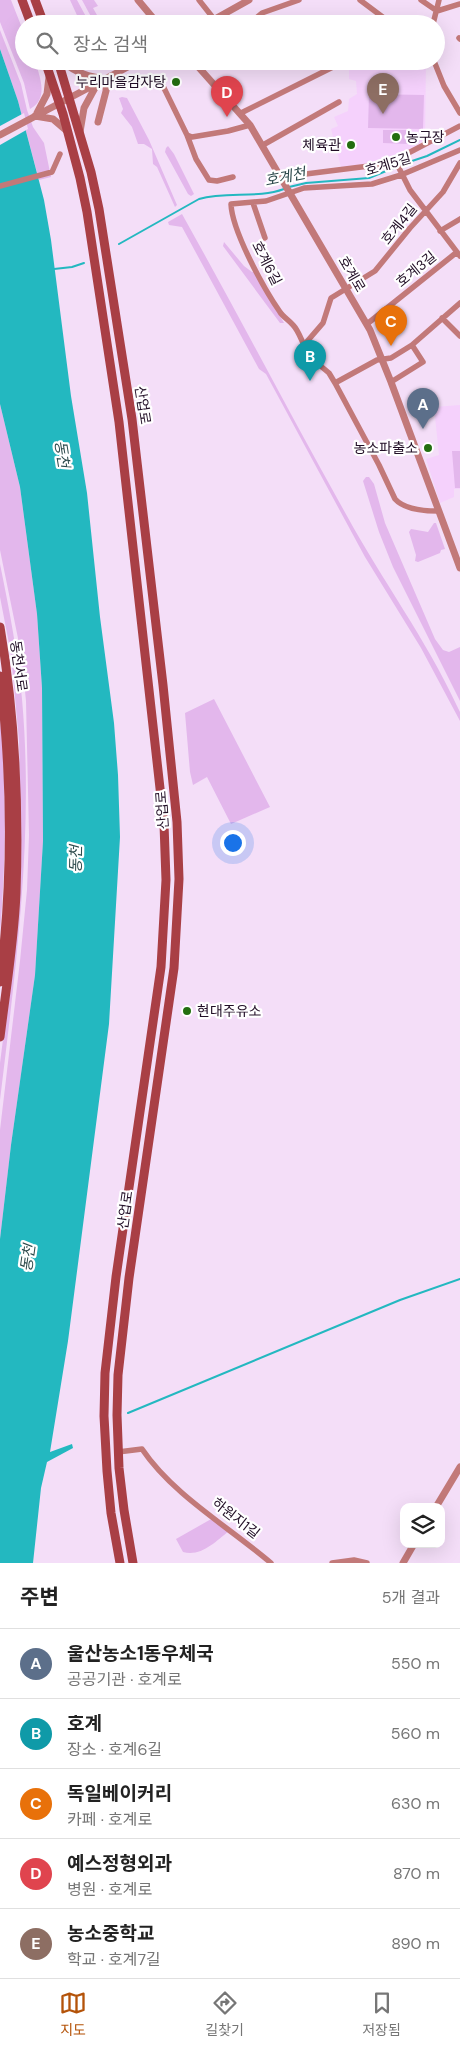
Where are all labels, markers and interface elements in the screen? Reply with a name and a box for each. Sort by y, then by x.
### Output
search box [15,15,445,70]
icon: search [33,29,61,57]
text: 장소 검색 [73,32,148,57]
place label: 누리마을감자탕 [76,73,166,91]
pin: E [367,73,399,114]
marker: 누리마을감자탕 [170,76,182,88]
pin: D [211,76,243,117]
place label: 농구장 [406,128,445,146]
marker: 농구장 [390,131,402,143]
place label: 체육관 [302,136,341,154]
marker: 체육관 [345,139,357,151]
street label: 호계5길 [363,148,413,180]
water label: 호계천 [263,163,309,191]
street label: 호계4길 [377,200,421,248]
street label: 호계6길 [248,238,286,288]
street label: 호계3길 [392,247,440,291]
street label: 호계로 [335,253,370,295]
pin: C [375,305,407,346]
pin: B [294,340,326,381]
street label: 산업로 [131,385,155,426]
pin: A [407,388,439,429]
water label: 동천 [50,439,74,471]
place label: 농소파출소 [354,439,418,457]
marker: 농소파출소 [422,442,434,454]
street label: 동천서로 [7,639,32,693]
street label: 산업로 [152,790,172,830]
your location [220,830,246,856]
water label: 동천 [66,843,86,873]
place label: 현대주유소 [197,1002,262,1020]
marker: 현대주유소 [181,1005,193,1017]
street label: 산업로 [113,1189,137,1230]
water label: 동천 [16,1241,40,1273]
street label: 하원지1길 [208,1494,264,1542]
map controls [400,1503,445,1548]
button: layers [400,1503,445,1548]
text: 주변 [20,1583,59,1611]
text: 5개 결과 [382,1587,440,1608]
text: 울산농소1동우체국 [67,1641,214,1666]
text: A [30,1653,42,1674]
text: 550 m [391,1653,440,1674]
text: 공공기관 · 호계로 [67,1669,182,1690]
text: 호계 [67,1711,102,1736]
text: B [31,1723,41,1744]
text: 560 m [391,1723,440,1744]
text: 장소 · 호계6길 [67,1739,162,1760]
text: 독일베이커리 [67,1781,172,1806]
text: C [30,1793,42,1814]
text: 630 m [391,1793,440,1814]
text: 카페 · 호계로 [67,1809,152,1830]
text: 예스정형외과 [67,1851,172,1876]
text: D [30,1863,42,1884]
text: 870 m [393,1863,440,1884]
text: 병원 · 호계로 [67,1879,152,1900]
text: 농소중학교 [67,1921,154,1946]
text: E [31,1933,41,1954]
text: 890 m [391,1933,440,1954]
text: 학교 · 호계7길 [67,1949,161,1970]
tab: 지도 [59,1989,87,2039]
tab: 길찾기 [205,1989,244,2039]
tab: 저장됨 [362,1989,401,2039]

